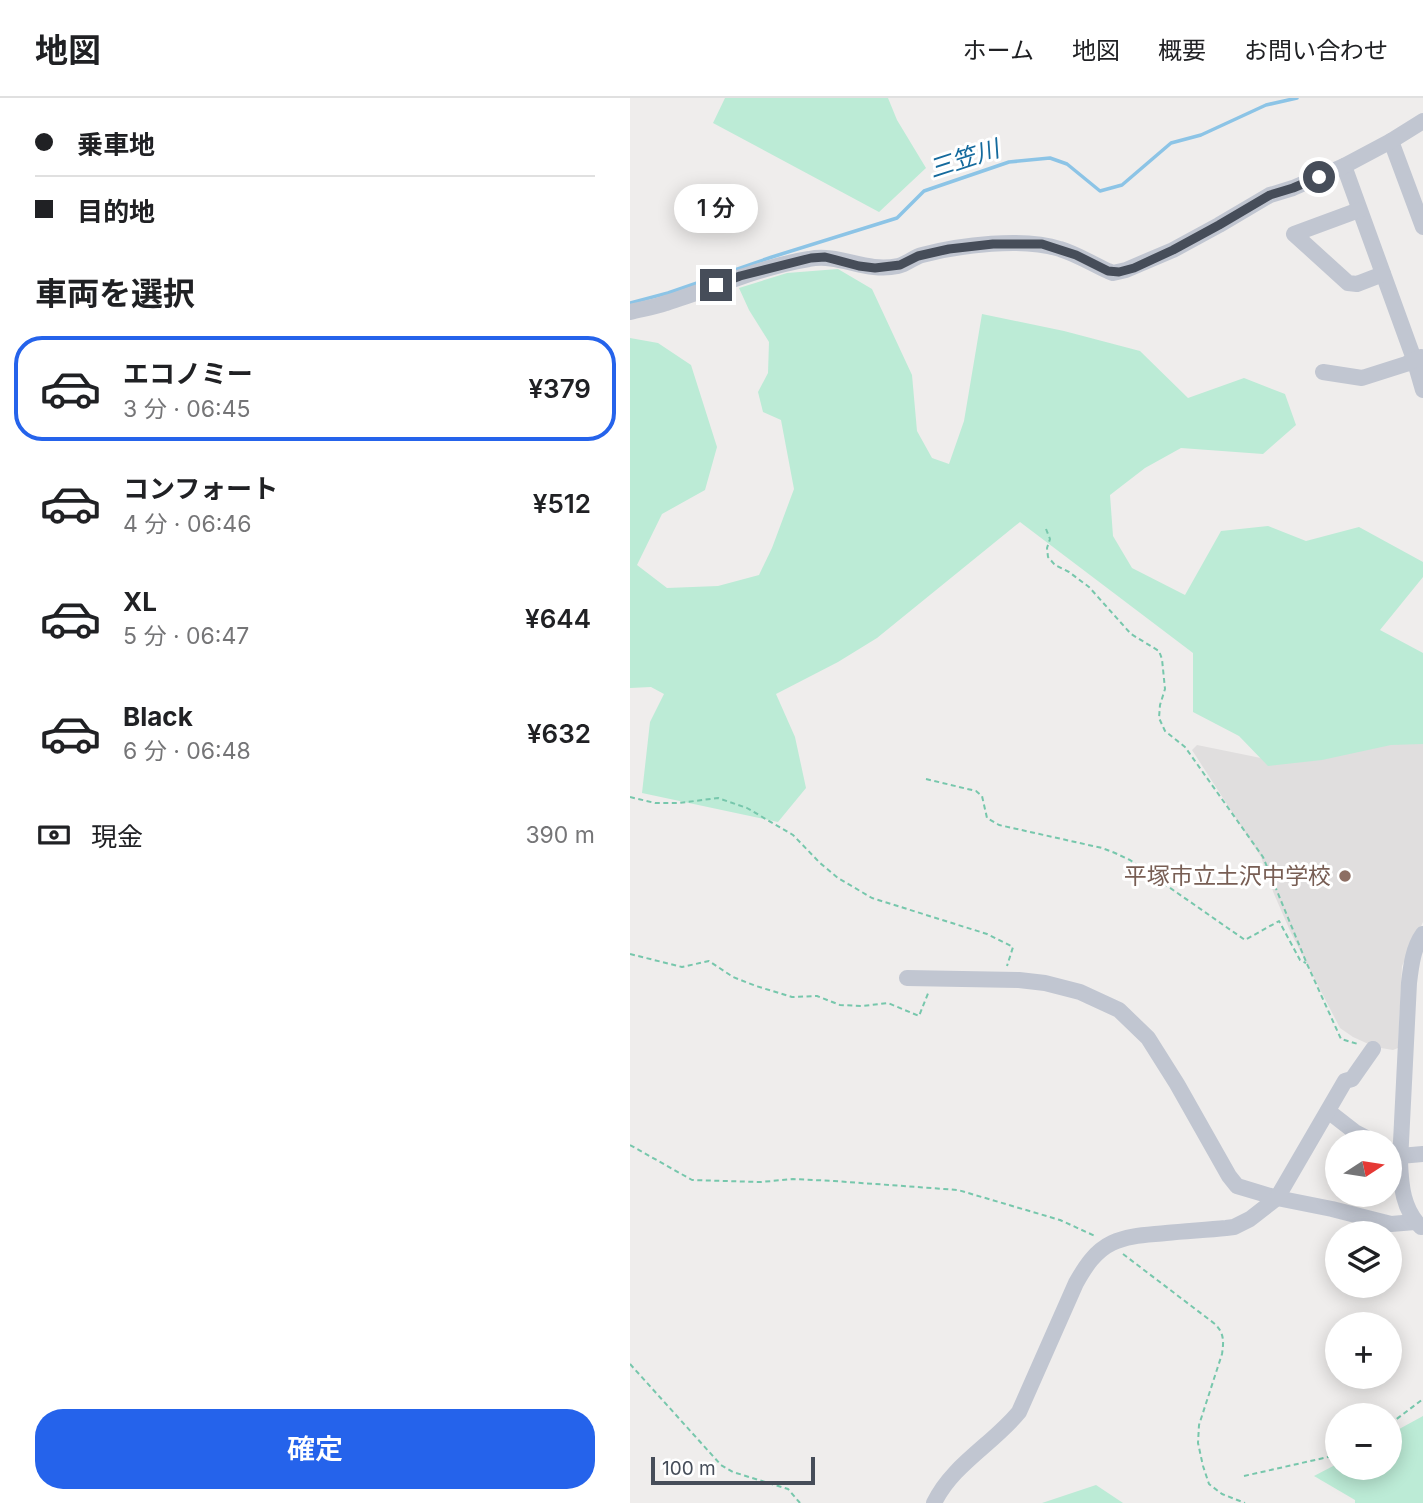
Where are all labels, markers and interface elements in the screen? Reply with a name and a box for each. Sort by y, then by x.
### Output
text: 地図 [35,30,101,70]
text: ホーム [963,36,1034,65]
text: 地図 [1072,36,1120,65]
text: 概要 [1158,36,1206,65]
text: お問い合わせ [1244,36,1388,65]
text: 乗車地 [77,129,155,160]
water label: 三笠川 [925,133,1005,183]
route start [1303,161,1335,193]
callout: 1 分 [674,184,758,232]
text: 1 分 [697,194,735,222]
text: 目的地 [77,196,155,227]
route end [700,269,732,301]
text: 車両を選択 [35,274,195,313]
icon: car [39,357,102,420]
text: エコノミー [123,358,253,389]
text: ¥379 [528,373,591,404]
text: 3 分 · 06:45 [123,395,250,423]
icon: car [39,472,102,535]
text: コンフォート [123,473,278,504]
text: ¥512 [533,488,591,519]
text: 4 分 · 06:46 [123,510,251,538]
text: XL [123,586,157,617]
icon: car [39,587,102,650]
text: ¥644 [525,603,591,634]
text: 5 分 · 06:47 [123,622,249,650]
text: Black [123,701,193,732]
icon: car [39,702,102,765]
text: ¥632 [527,718,591,749]
text: 6 分 · 06:48 [123,737,251,765]
icon: cash [35,816,73,854]
text: 現金 [91,821,143,852]
text: 390 m [525,821,595,849]
place label: 平塚市立土沢中学校 [1124,862,1331,890]
marker: 平塚市立土沢中学校 [1337,868,1353,884]
north arrow [1325,1130,1402,1208]
map controls [1325,1130,1402,1480]
button: layers [1325,1221,1402,1298]
button: + [1325,1312,1402,1389]
button: − [1325,1403,1402,1480]
button: 確定 [35,1409,595,1489]
scale bar [651,1454,816,1486]
text: 100 m [662,1457,716,1480]

